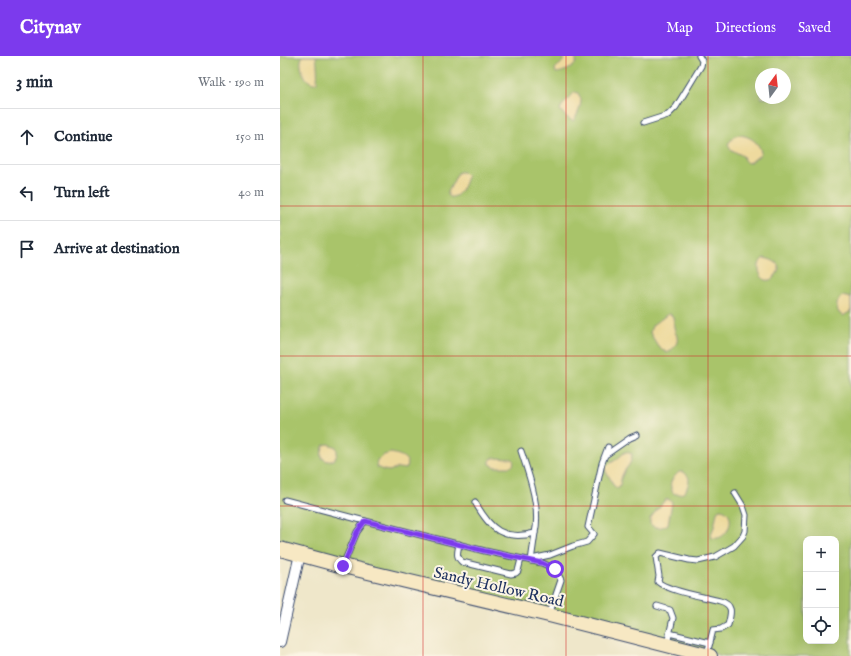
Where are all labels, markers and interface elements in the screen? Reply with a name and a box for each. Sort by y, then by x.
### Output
text: Citynav [20,16,81,40]
text: Map [666,19,693,37]
text: Directions [715,19,776,37]
text: Saved [798,19,831,37]
north arrow [755,68,791,104]
text: 3 min [16,72,53,93]
text: Walk · 190 m [198,74,264,91]
icon: ahead [16,126,38,148]
text: Continue [54,127,112,146]
text: 150 m [235,128,264,145]
icon: left [16,182,38,204]
text: Turn left [54,183,110,202]
text: 40 m [238,184,264,201]
icon: arrive [16,238,38,260]
text: Arrive at destination [54,239,180,258]
map controls [803,536,839,644]
button: + [803,536,839,572]
route end [334,557,352,575]
route start [546,560,564,578]
street label: Sandy Hollow Road [432,563,566,613]
button: − [803,572,839,608]
button: locate [803,608,839,644]

